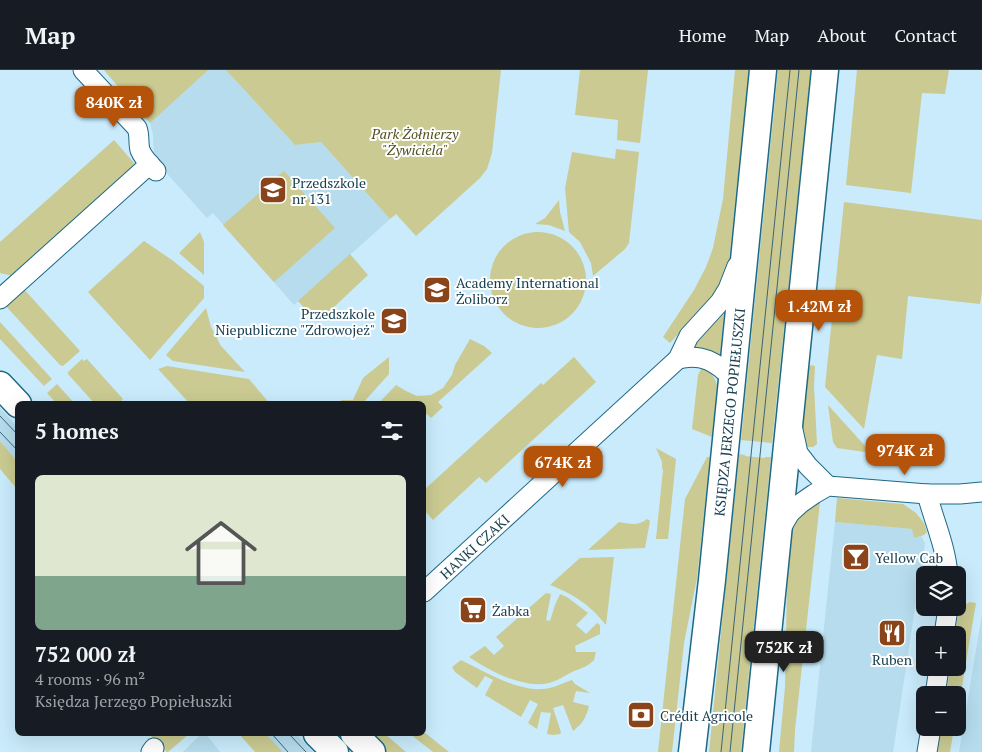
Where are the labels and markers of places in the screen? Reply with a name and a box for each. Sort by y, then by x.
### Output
pin: 840K zł [68,85,160,128]
place label: Przedszkole nr 131 [292,173,366,208]
school or university icon: Przedszkole nr 131 [258,175,288,205]
place label: Academy International Żoliborz [456,273,599,308]
school or university icon: Academy International Żoliborz [422,275,452,305]
pin: 1.42M zł [767,290,871,332]
place label: Przedszkole Niepubliczne "Zdrowojeż" [215,304,375,339]
school or university icon: Przedszkole Niepubliczne "Zdrowojeż" [379,306,409,336]
pin: 974K zł [859,434,951,476]
pin: 674K zł [517,446,609,488]
bar icon: Yellow Cab [841,542,871,572]
place label: Yellow Cab [875,548,943,567]
supermarket icon: Żabka [458,595,488,625]
place label: Żabka [492,601,530,620]
restaurant icon: Ruben [877,618,907,648]
pin: 752K zł [738,630,830,673]
place label: Ruben [872,650,913,669]
bank icon: Crédit Agricole [626,700,656,730]
place label: Crédit Agricole [660,706,753,725]

